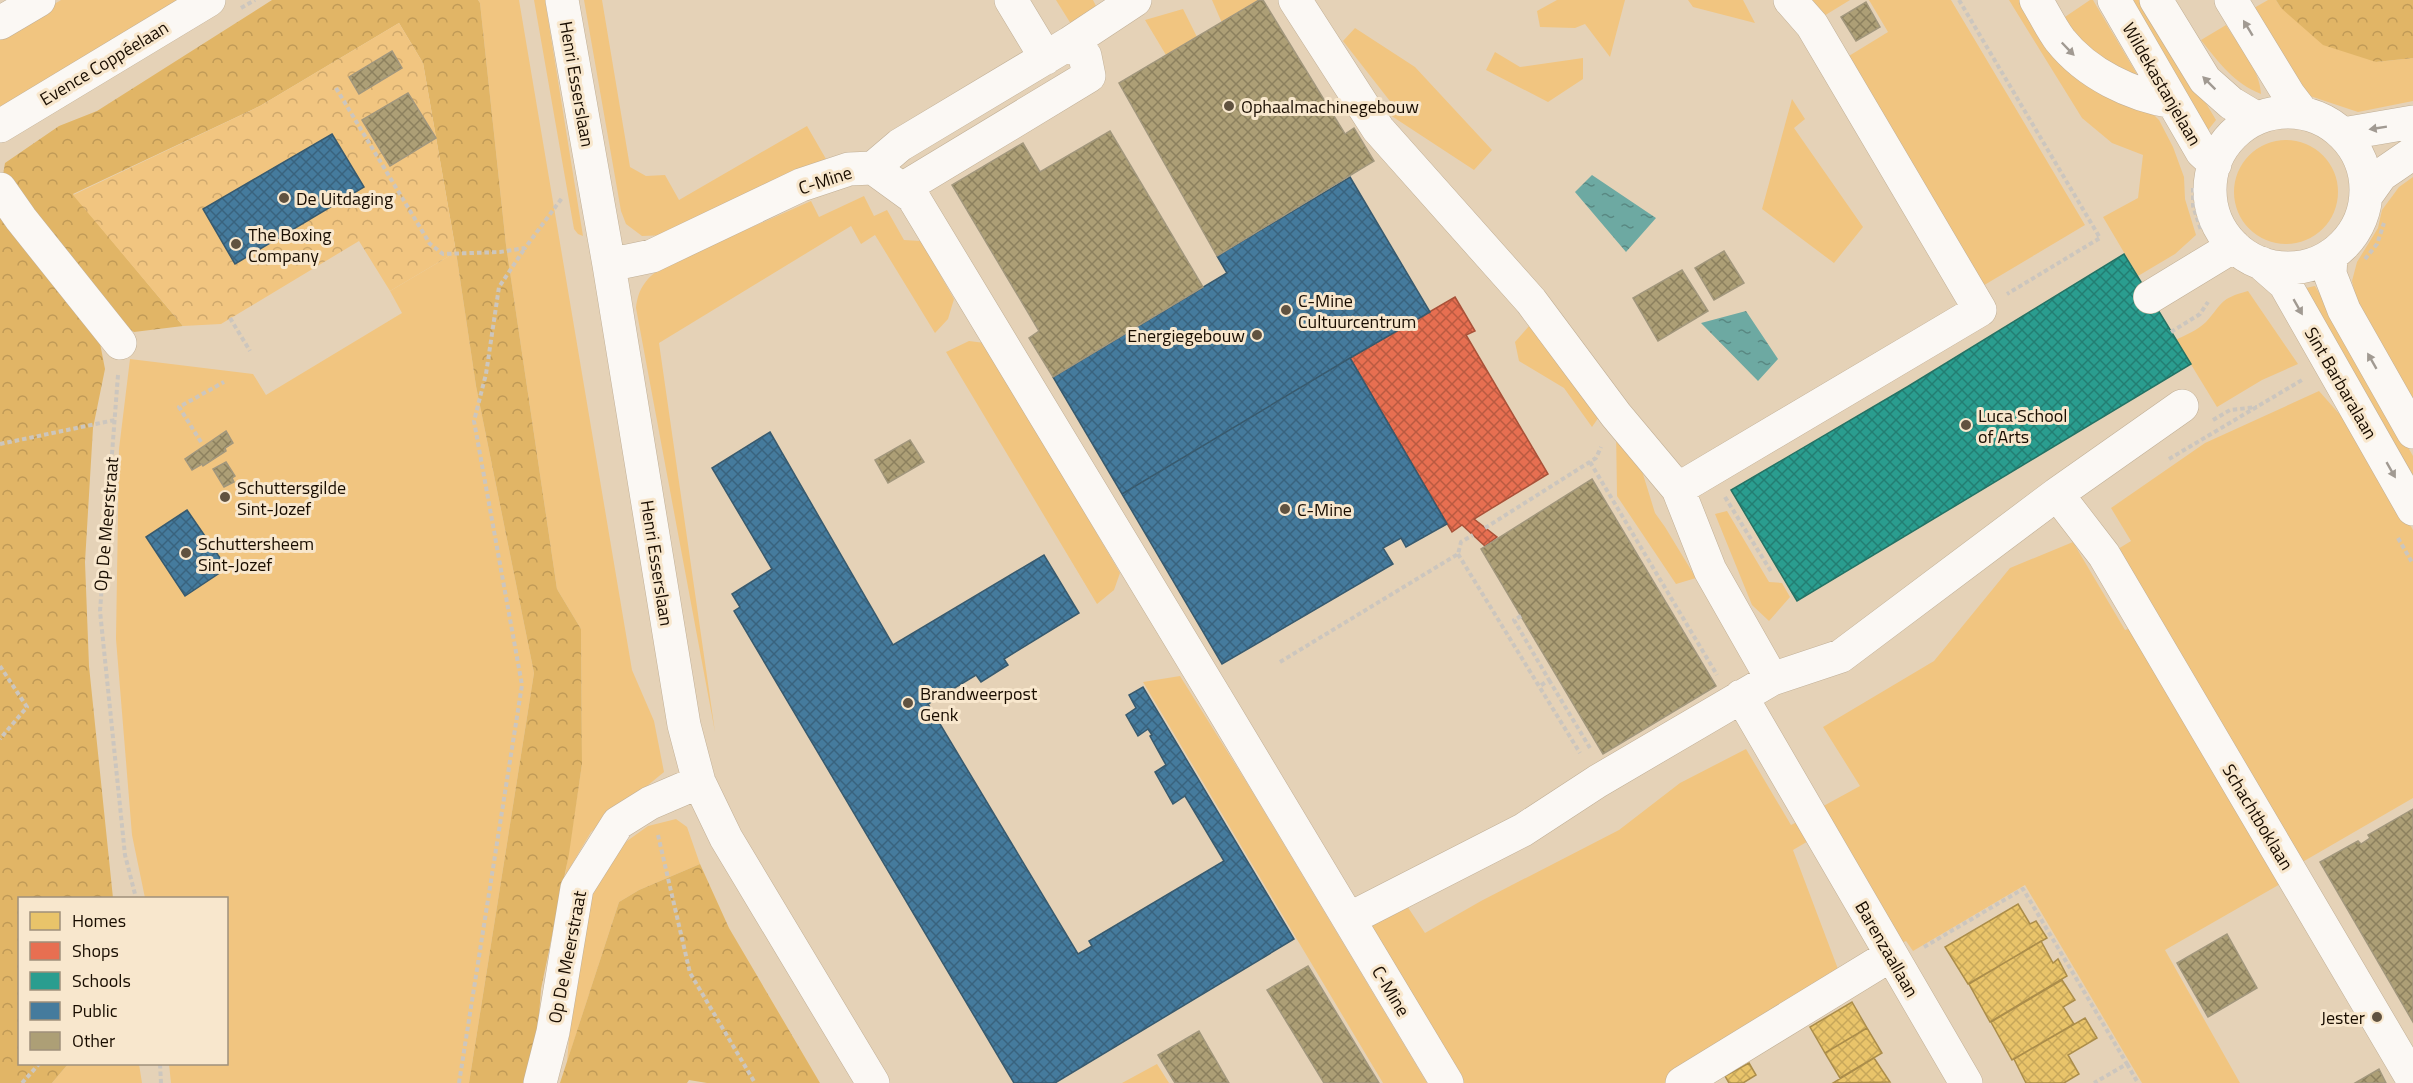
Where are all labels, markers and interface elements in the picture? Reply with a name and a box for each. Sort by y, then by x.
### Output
street label: Evence Coppéelaan [35,14,173,112]
street label: Wildekastanjelaan [2116,17,2208,151]
street label: Henri Esserslaan [553,19,601,149]
one-way arrow [2242,20,2253,36]
one-way arrow [2061,41,2075,55]
one-way arrow [2203,77,2217,91]
place label: Ophaalmachinegebouw [1241,93,1419,120]
marker: Ophaalmachinegebouw [1222,99,1236,113]
one-way arrow [2368,124,2387,133]
street label: C-Mine [795,159,855,201]
place label: De Uitdaging [296,185,393,212]
marker: De Uitdaging [277,191,291,205]
place label: The Boxing Company [248,221,332,269]
marker: The Boxing Company [229,237,243,251]
place label: C-Mine Cultuurcentrum [1298,287,1416,335]
one-way arrow [2293,299,2303,316]
marker: C-Mine Cultuurcentrum [1279,303,1293,317]
place label: Energiegebouw [1127,322,1245,349]
street label: Sint Barbaralaan [2298,322,2384,444]
marker: Energiegebouw [1250,328,1264,342]
one-way arrow [2367,352,2377,369]
place label: Luca School of Arts [1978,402,2067,450]
marker: Luca School of Arts [1959,418,1973,432]
street label: Op De Meerstraat [87,455,125,592]
one-way arrow [2386,462,2396,479]
place label: Schuttersgilde Sint-Jozef [237,474,346,522]
marker: Schuttersgilde Sint-Jozef [218,490,232,504]
place label: C-Mine [1297,496,1352,523]
street label: Henri Esserslaan [634,498,680,628]
marker: C-Mine [1278,502,1292,516]
place label: Schuttersheem Sint-Jozef [198,530,314,578]
marker: Schuttersheem Sint-Jozef [179,546,193,560]
place label: Brandweerpost Genk [920,680,1038,728]
marker: Brandweerpost Genk [901,696,915,710]
street label: Schachtboklaan [2216,759,2300,875]
street label: Op De Meerstraat [541,888,593,1026]
street label: Barenzaallaan [1849,896,1925,1002]
legend [18,897,228,1065]
text: Homes [72,907,126,934]
text: Shops [72,937,119,964]
street label: C-Mine [1365,961,1417,1021]
text: Schools [72,967,131,994]
text: Public [72,997,118,1024]
place label: Jester [2321,1004,2365,1031]
marker: Jester [2370,1010,2384,1024]
text: Other [72,1027,115,1054]

